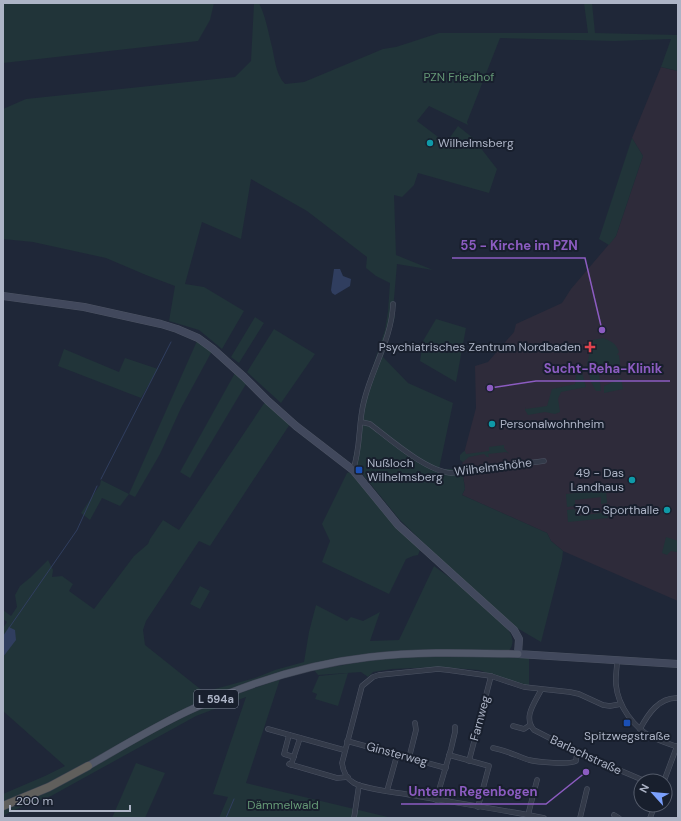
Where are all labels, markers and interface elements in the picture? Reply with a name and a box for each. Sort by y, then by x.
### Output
park label: PZN Friedhof [424,69,494,85]
place label: Wilhelmsberg [438,135,514,151]
marker: Wilhelmsberg [425,138,435,148]
callout: 55 - Kirche im PZN [452,233,585,258]
text: 55 - Kirche im PZN [460,237,578,254]
place label: Psychiatrisches Zentrum Nordbaden [379,339,581,355]
marker: Psychiatrisches Zentrum Nordbaden [584,341,596,353]
callout: Sucht-Reha-Klinik [536,356,670,381]
text: Sucht-Reha-Klinik [544,360,663,377]
place label: Personalwohnheim [500,416,604,432]
marker: Personalwohnheim [487,419,497,429]
street label: Wilhelmshöhe [453,454,533,480]
place label: Nußloch Wilhelmsberg [367,455,443,485]
marker: Nußloch Wilhelmsberg [354,465,364,475]
place label: 49 - Das Landhaus [570,465,624,495]
marker: 49 - Das Landhaus [627,475,637,485]
place label: 70 - Sporthalle [575,502,659,518]
marker: 70 - Sporthalle [662,505,672,515]
road number: L 594a [194,690,238,708]
street label: Farnweg [466,693,494,742]
marker: Spitzwegstraße [622,718,632,728]
place label: Spitzwegstraße [584,728,670,744]
street label: Barlachstraße [548,731,625,779]
street label: Ginsterweg [365,738,430,770]
north arrow [633,773,673,813]
callout: Unterm Regenbogen [401,779,546,804]
text: N [636,782,652,795]
text: Unterm Regenbogen [409,783,538,800]
scale bar [10,787,130,813]
text: 200 m [16,793,53,809]
park label: Dämmelwald [247,797,319,813]

